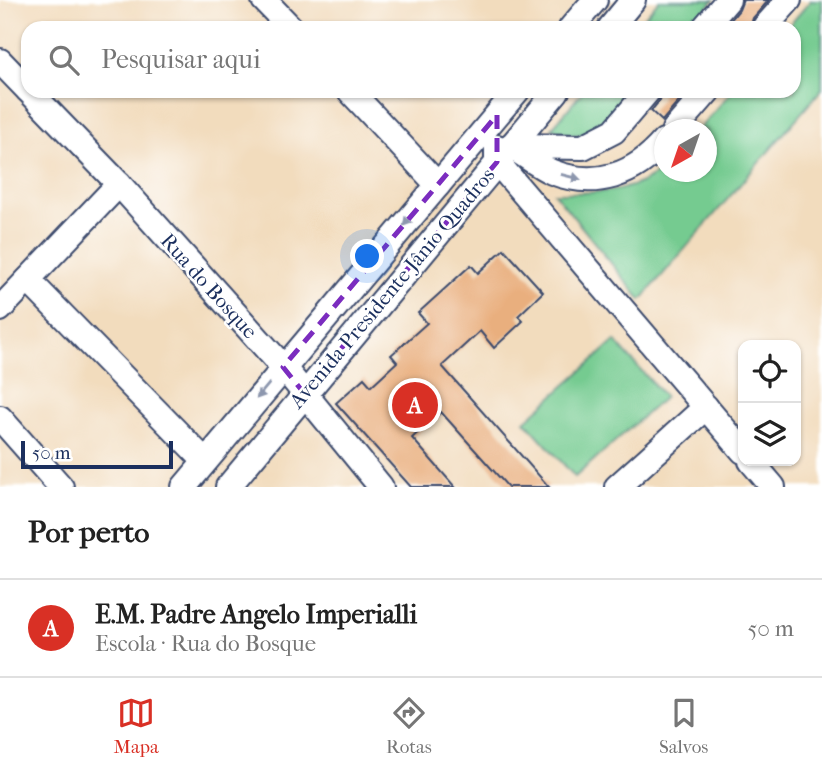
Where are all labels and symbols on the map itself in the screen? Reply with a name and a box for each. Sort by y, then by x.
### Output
north arrow [654,119,717,182]
street label: Avenida Presidente Jânio Quadros [284,163,500,413]
one-way arrow [560,172,582,183]
one-way arrow [402,209,418,227]
street label: Rua do Bosque [156,229,262,343]
your location [350,239,384,273]
pin: A [392,379,438,431]
one-way arrow [255,382,270,400]
scale bar [21,438,173,470]

